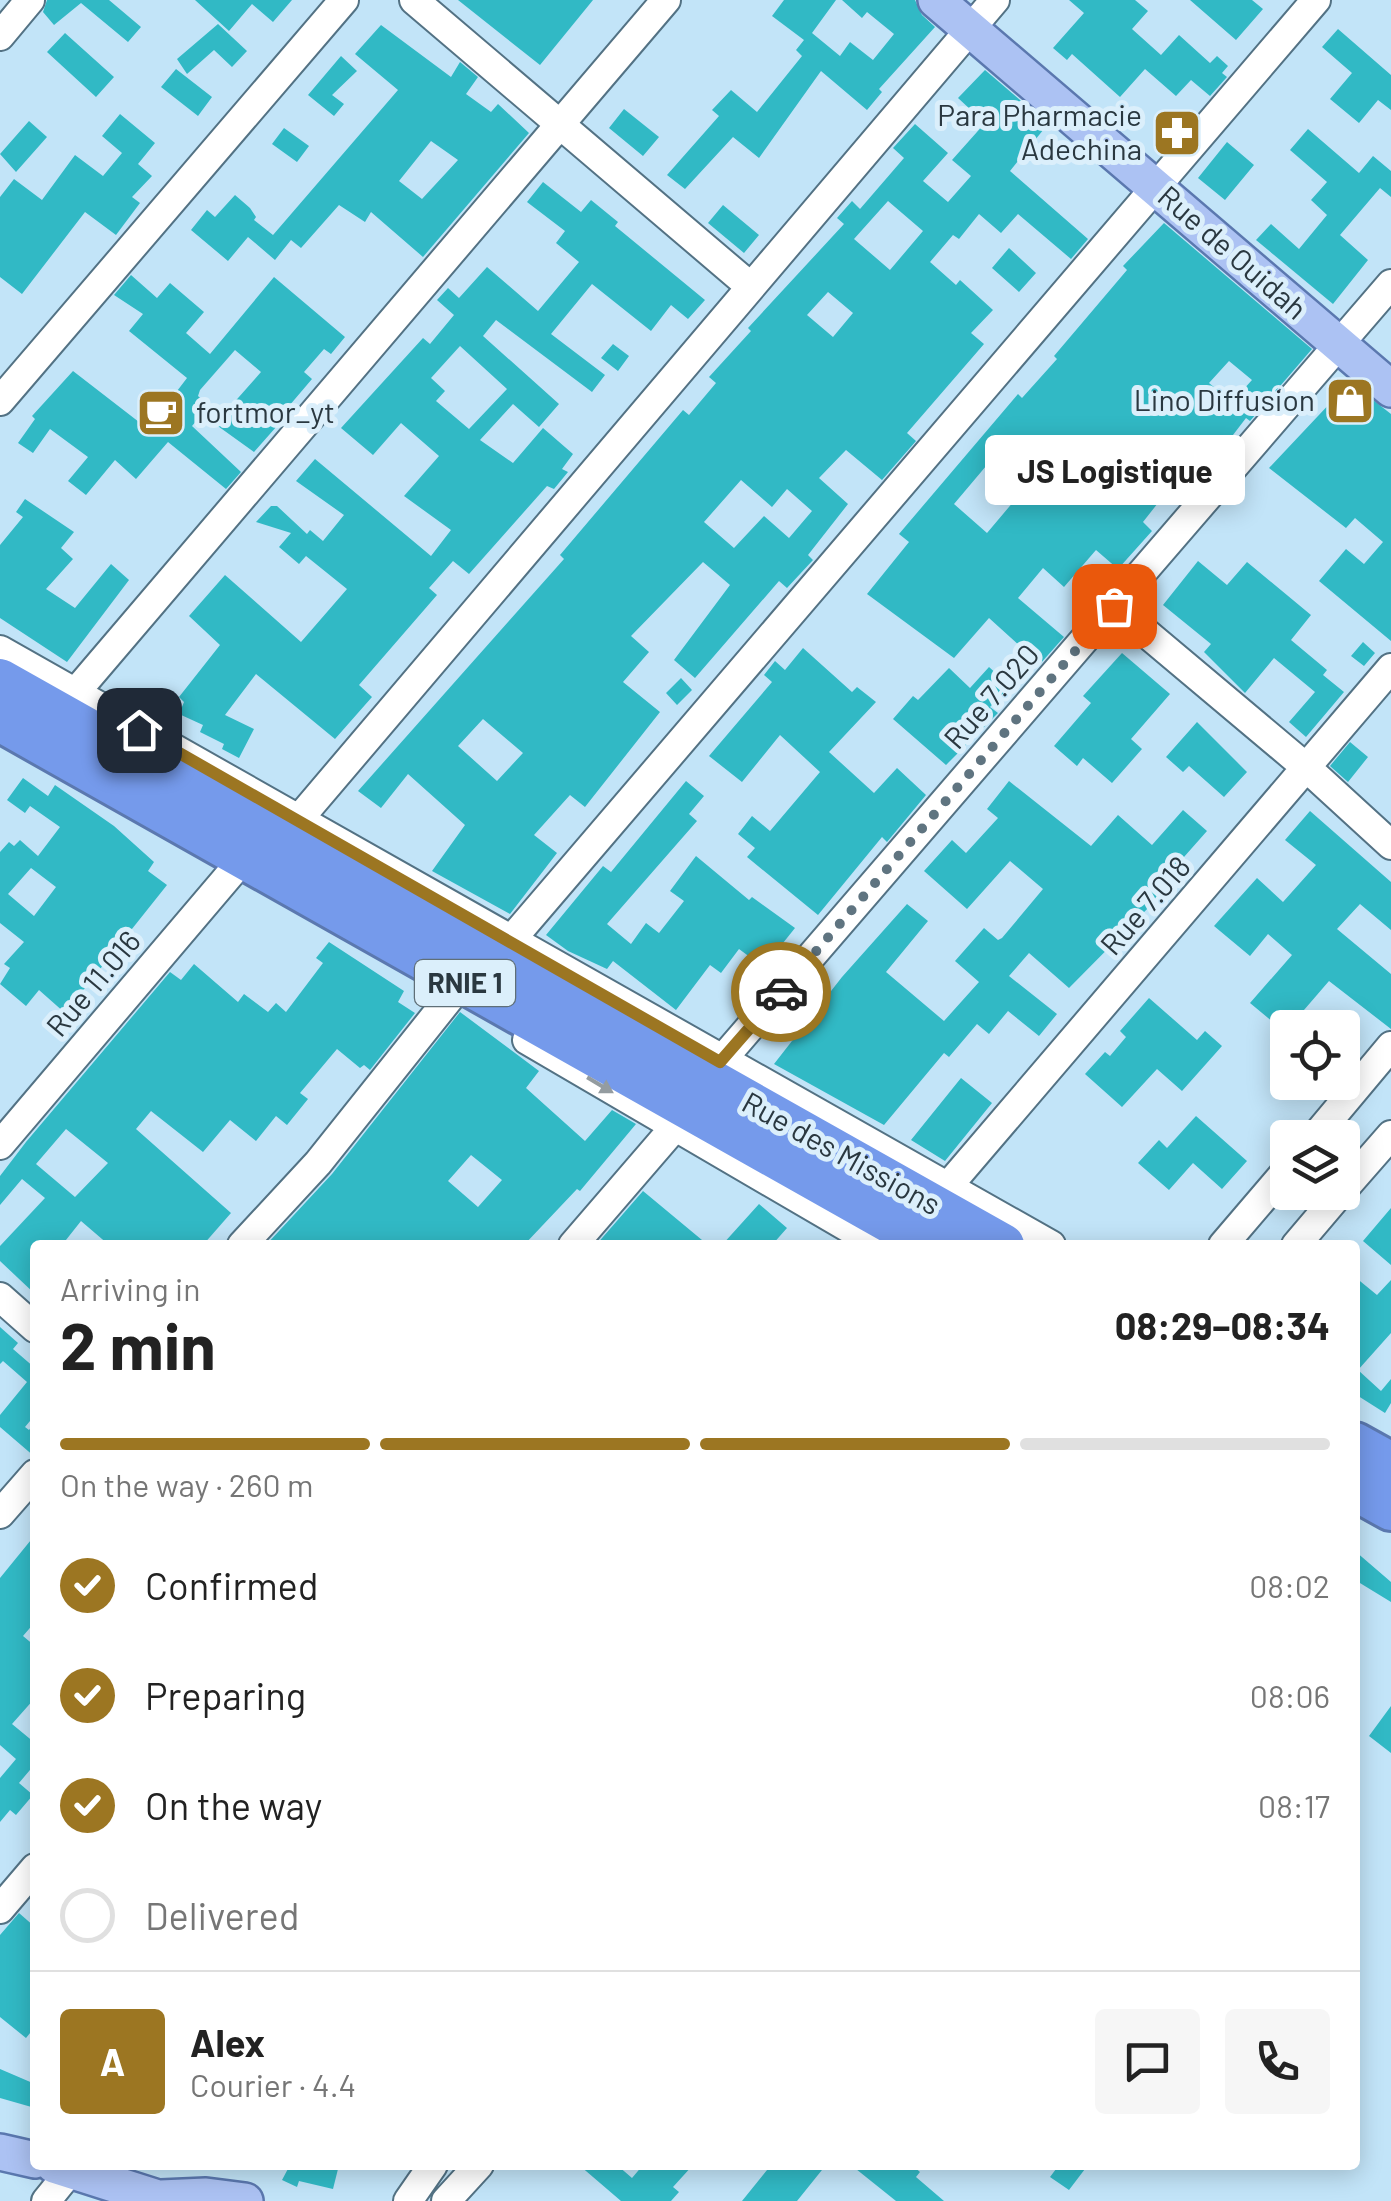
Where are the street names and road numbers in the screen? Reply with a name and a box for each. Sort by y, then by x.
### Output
street label: Rue de Ouidah [1152,177,1315,326]
street label: Rue 7.020 [935,636,1046,755]
street label: Rue 7.018 [1092,848,1197,961]
street label: Rue 11.016 [38,923,147,1043]
road number: RNIE 1 [415,960,515,1006]
street label: Rue des Missions [737,1083,947,1222]

